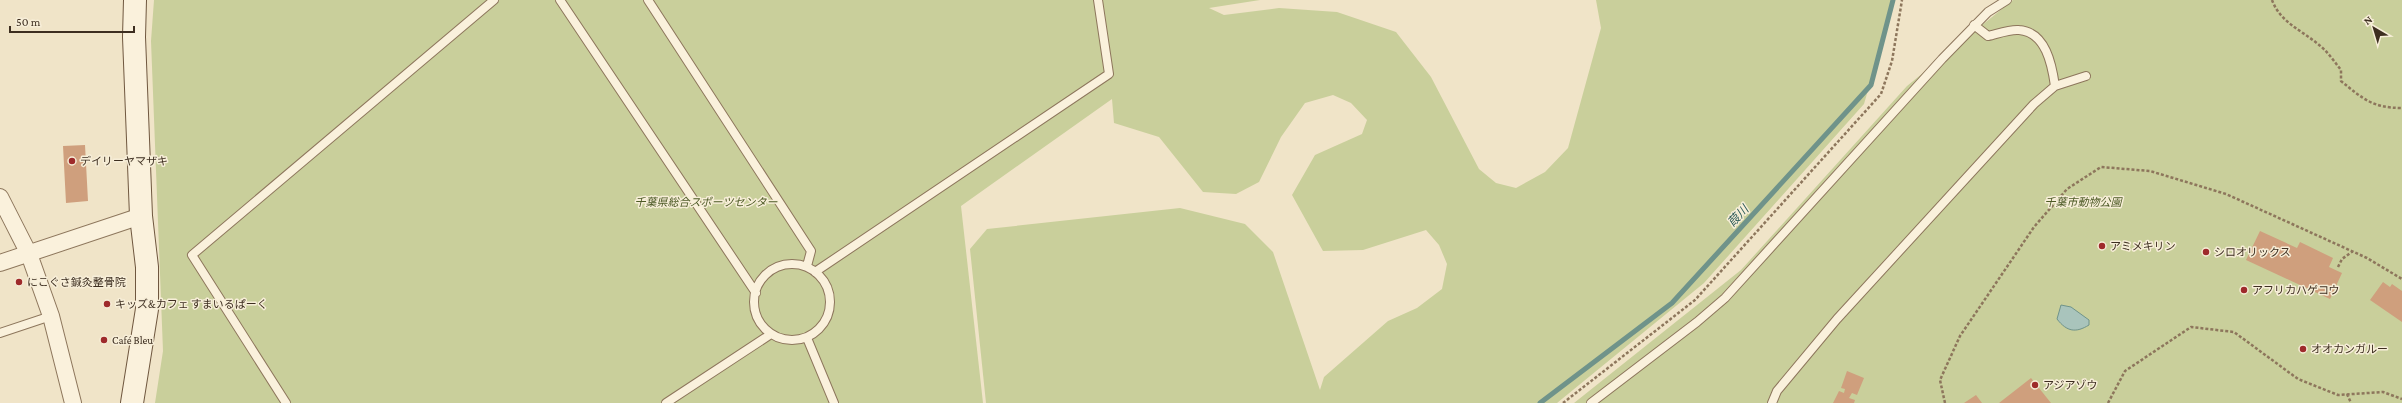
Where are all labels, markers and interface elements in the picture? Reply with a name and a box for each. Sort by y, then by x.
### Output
scale bar [10,8,134,34]
north arrow [2354,8,2394,48]
text: N [2361,13,2375,27]
text: 50 m [16,15,41,29]
place label: デイリーヤマザキ [80,155,168,167]
marker: デイリーヤマザキ [67,156,77,166]
park label: 千葉県総合スポーツセンター [635,196,778,208]
park label: 千葉市動物公園 [2045,196,2123,208]
water label: 葭川 [1725,201,1753,230]
place label: アミメキリン [2110,240,2176,252]
marker: アミメキリン [2097,241,2107,251]
place label: シロオリックス [2214,246,2291,258]
marker: シロオリックス [2201,247,2211,257]
place label: にこぐさ鍼灸整骨院 [27,276,126,288]
marker: にこぐさ鍼灸整骨院 [14,277,24,287]
place label: アフリカハゲコウ [2252,284,2340,296]
marker: アフリカハゲコウ [2239,285,2249,295]
place label: キッズ&カフェ すまいるぱーく [115,298,268,310]
marker: キッズ&カフェ すまいるぱーく [102,299,112,309]
place label: Café Bleu [112,334,153,346]
marker: Café Bleu [99,335,109,345]
place label: オオカンガルー [2311,343,2388,355]
marker: オオカンガルー [2298,344,2308,354]
place label: アジアゾウ [2043,379,2098,391]
marker: アジアゾウ [2030,380,2040,390]

